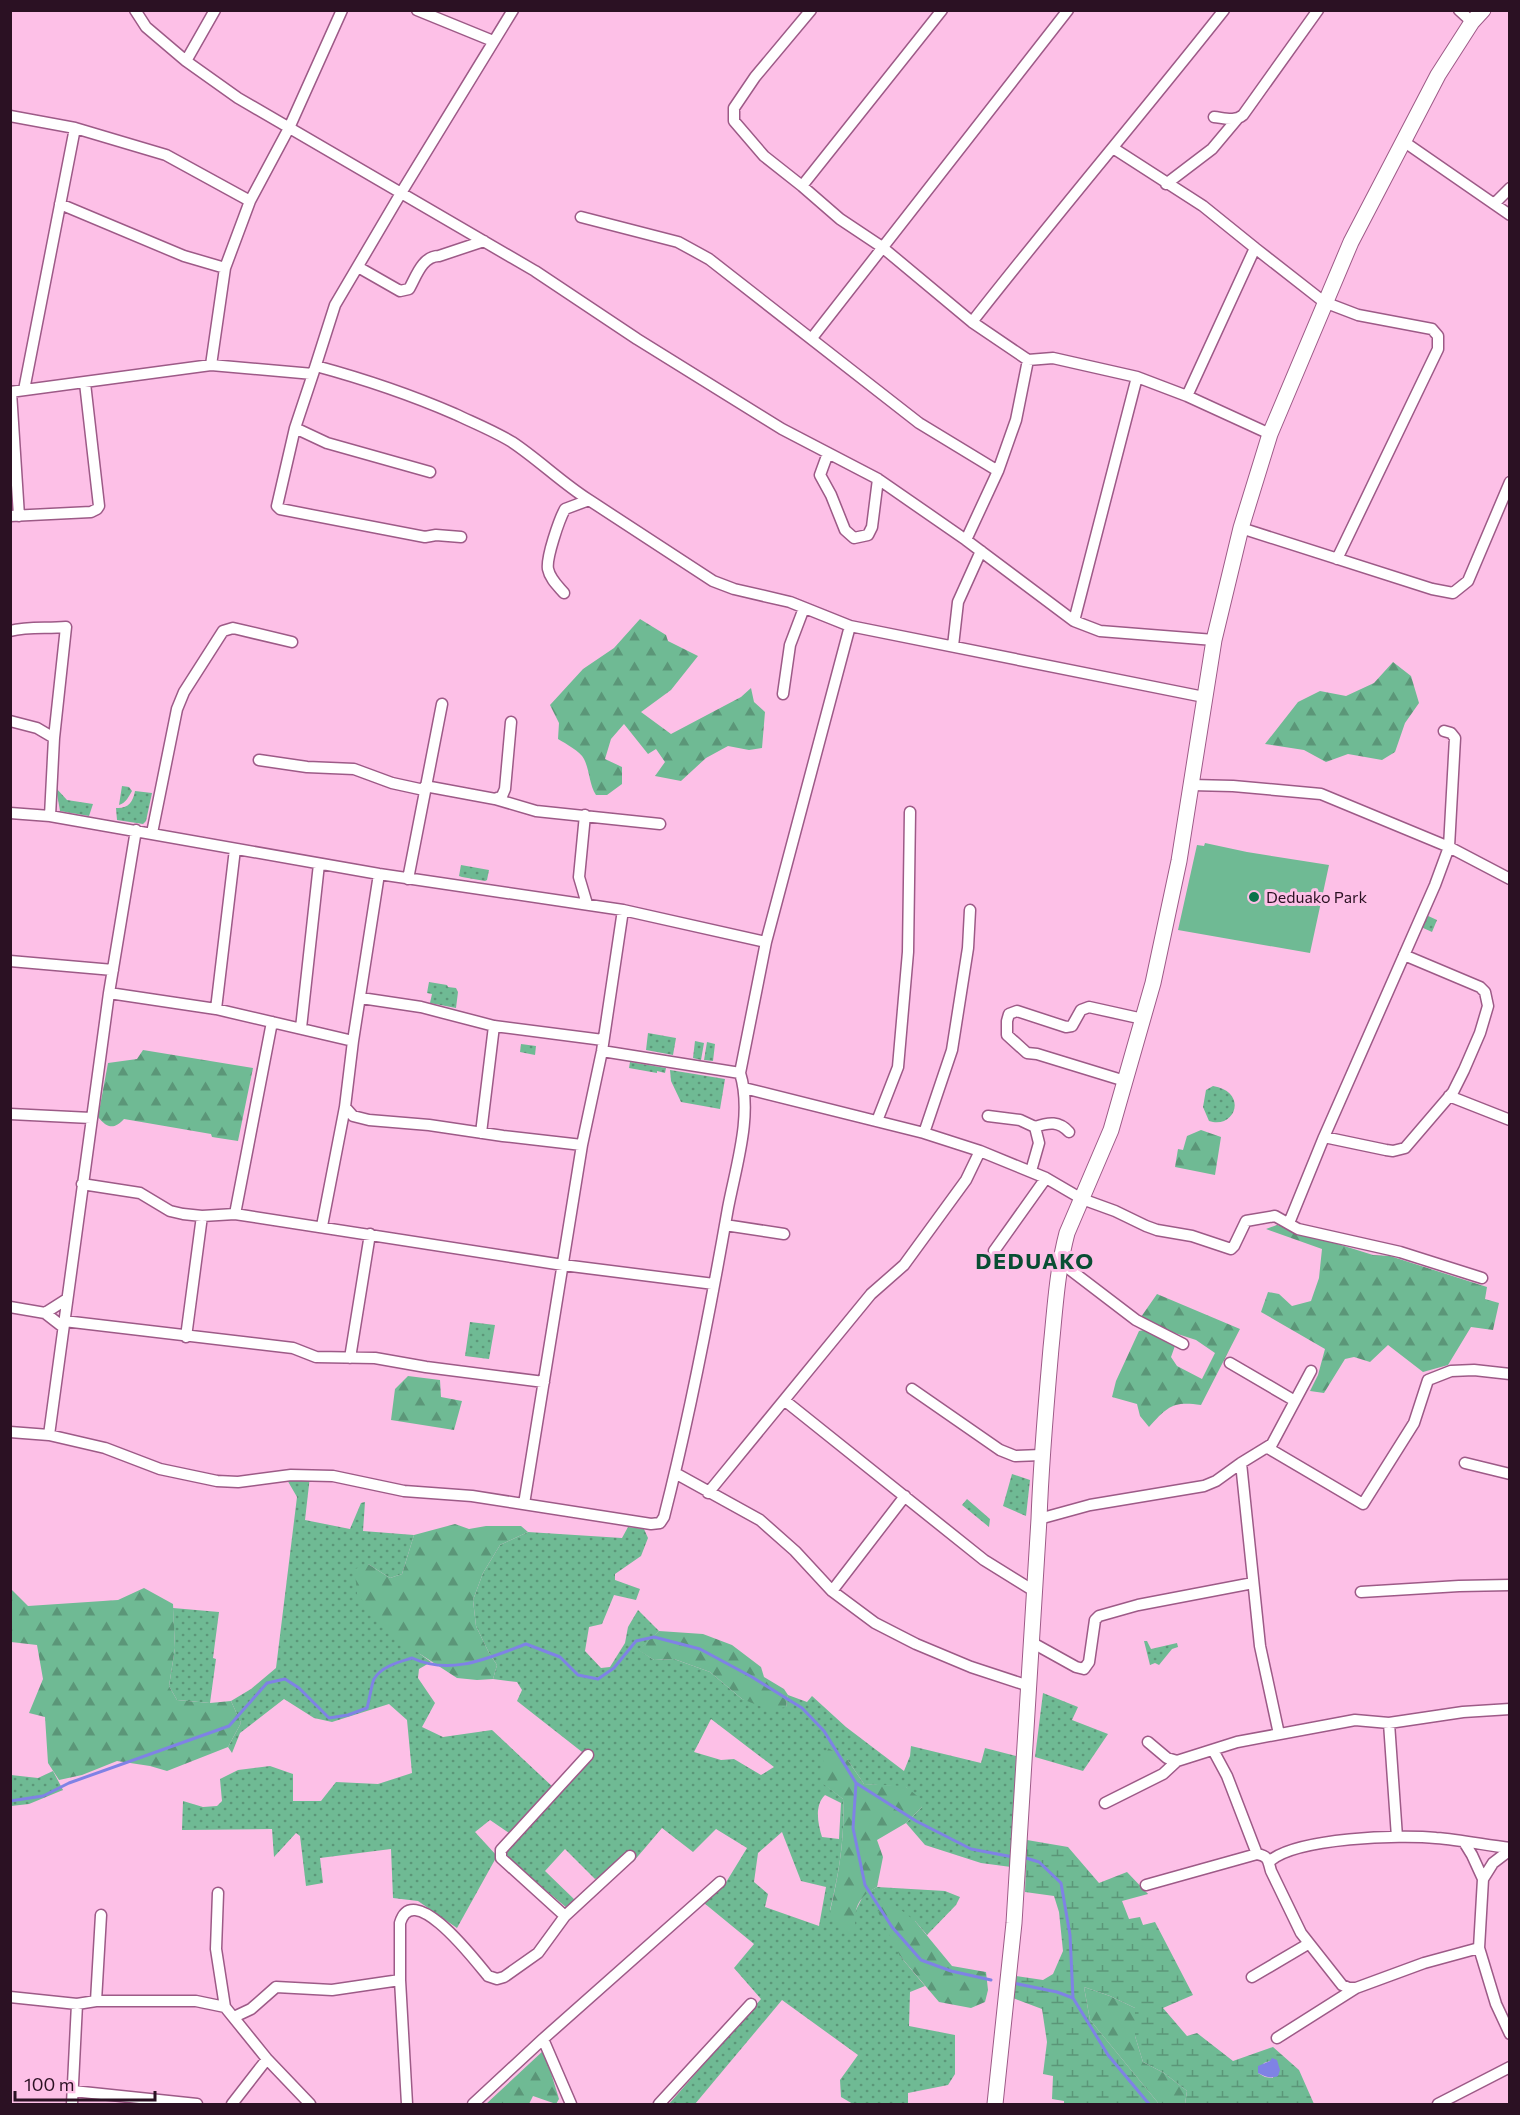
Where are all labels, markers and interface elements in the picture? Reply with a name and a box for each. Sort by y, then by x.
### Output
place label: Deduako Park [1266,887,1367,906]
marker: Deduako Park [1247,890,1261,904]
district label: DEDUAKO [975,1247,1095,1274]
scale bar [15,2064,154,2102]
text: 100 m [24,2073,74,2095]

